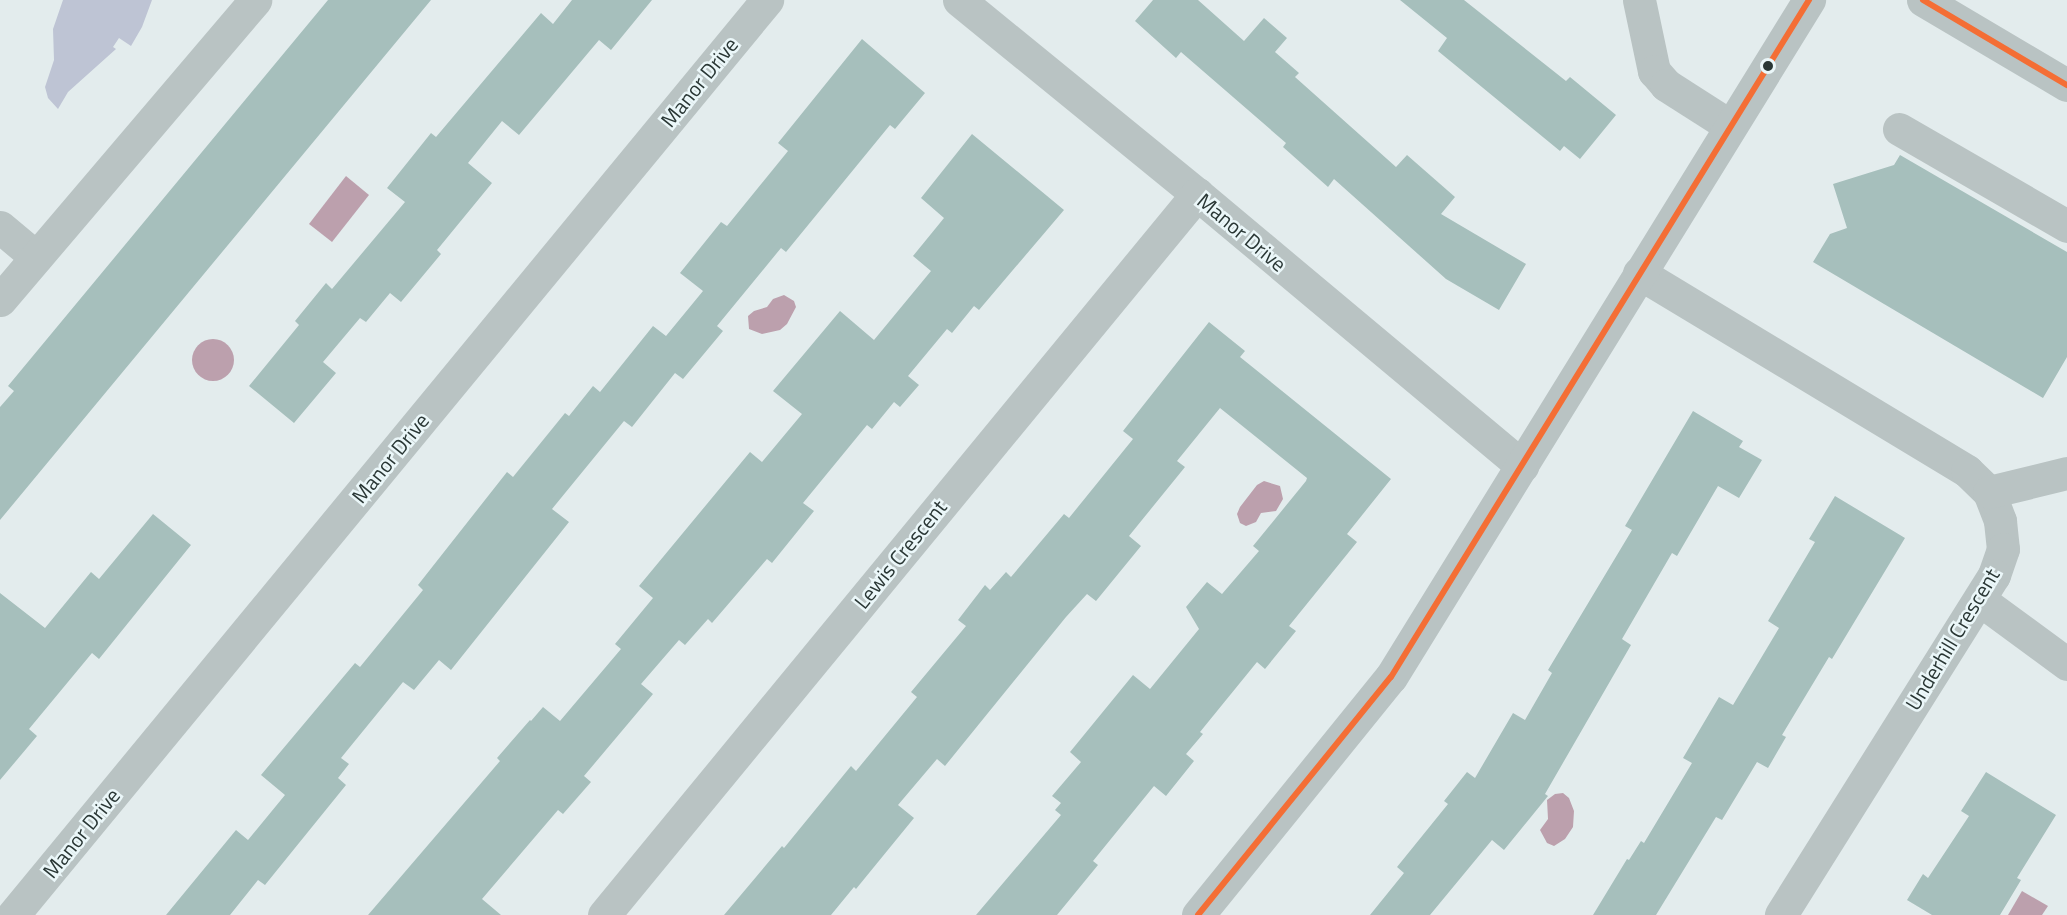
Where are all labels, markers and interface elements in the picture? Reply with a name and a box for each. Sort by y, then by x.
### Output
street label: Manor Drive [655,32,743,132]
unlabelled marker [1762,60,1774,72]
street label: Manor Drive [1192,188,1292,276]
street label: Manor Drive [346,408,434,508]
street label: Lewis Crescent [849,495,951,613]
street label: Underhill Crescent [1900,564,2004,714]
street label: Manor Drive [37,783,125,883]

